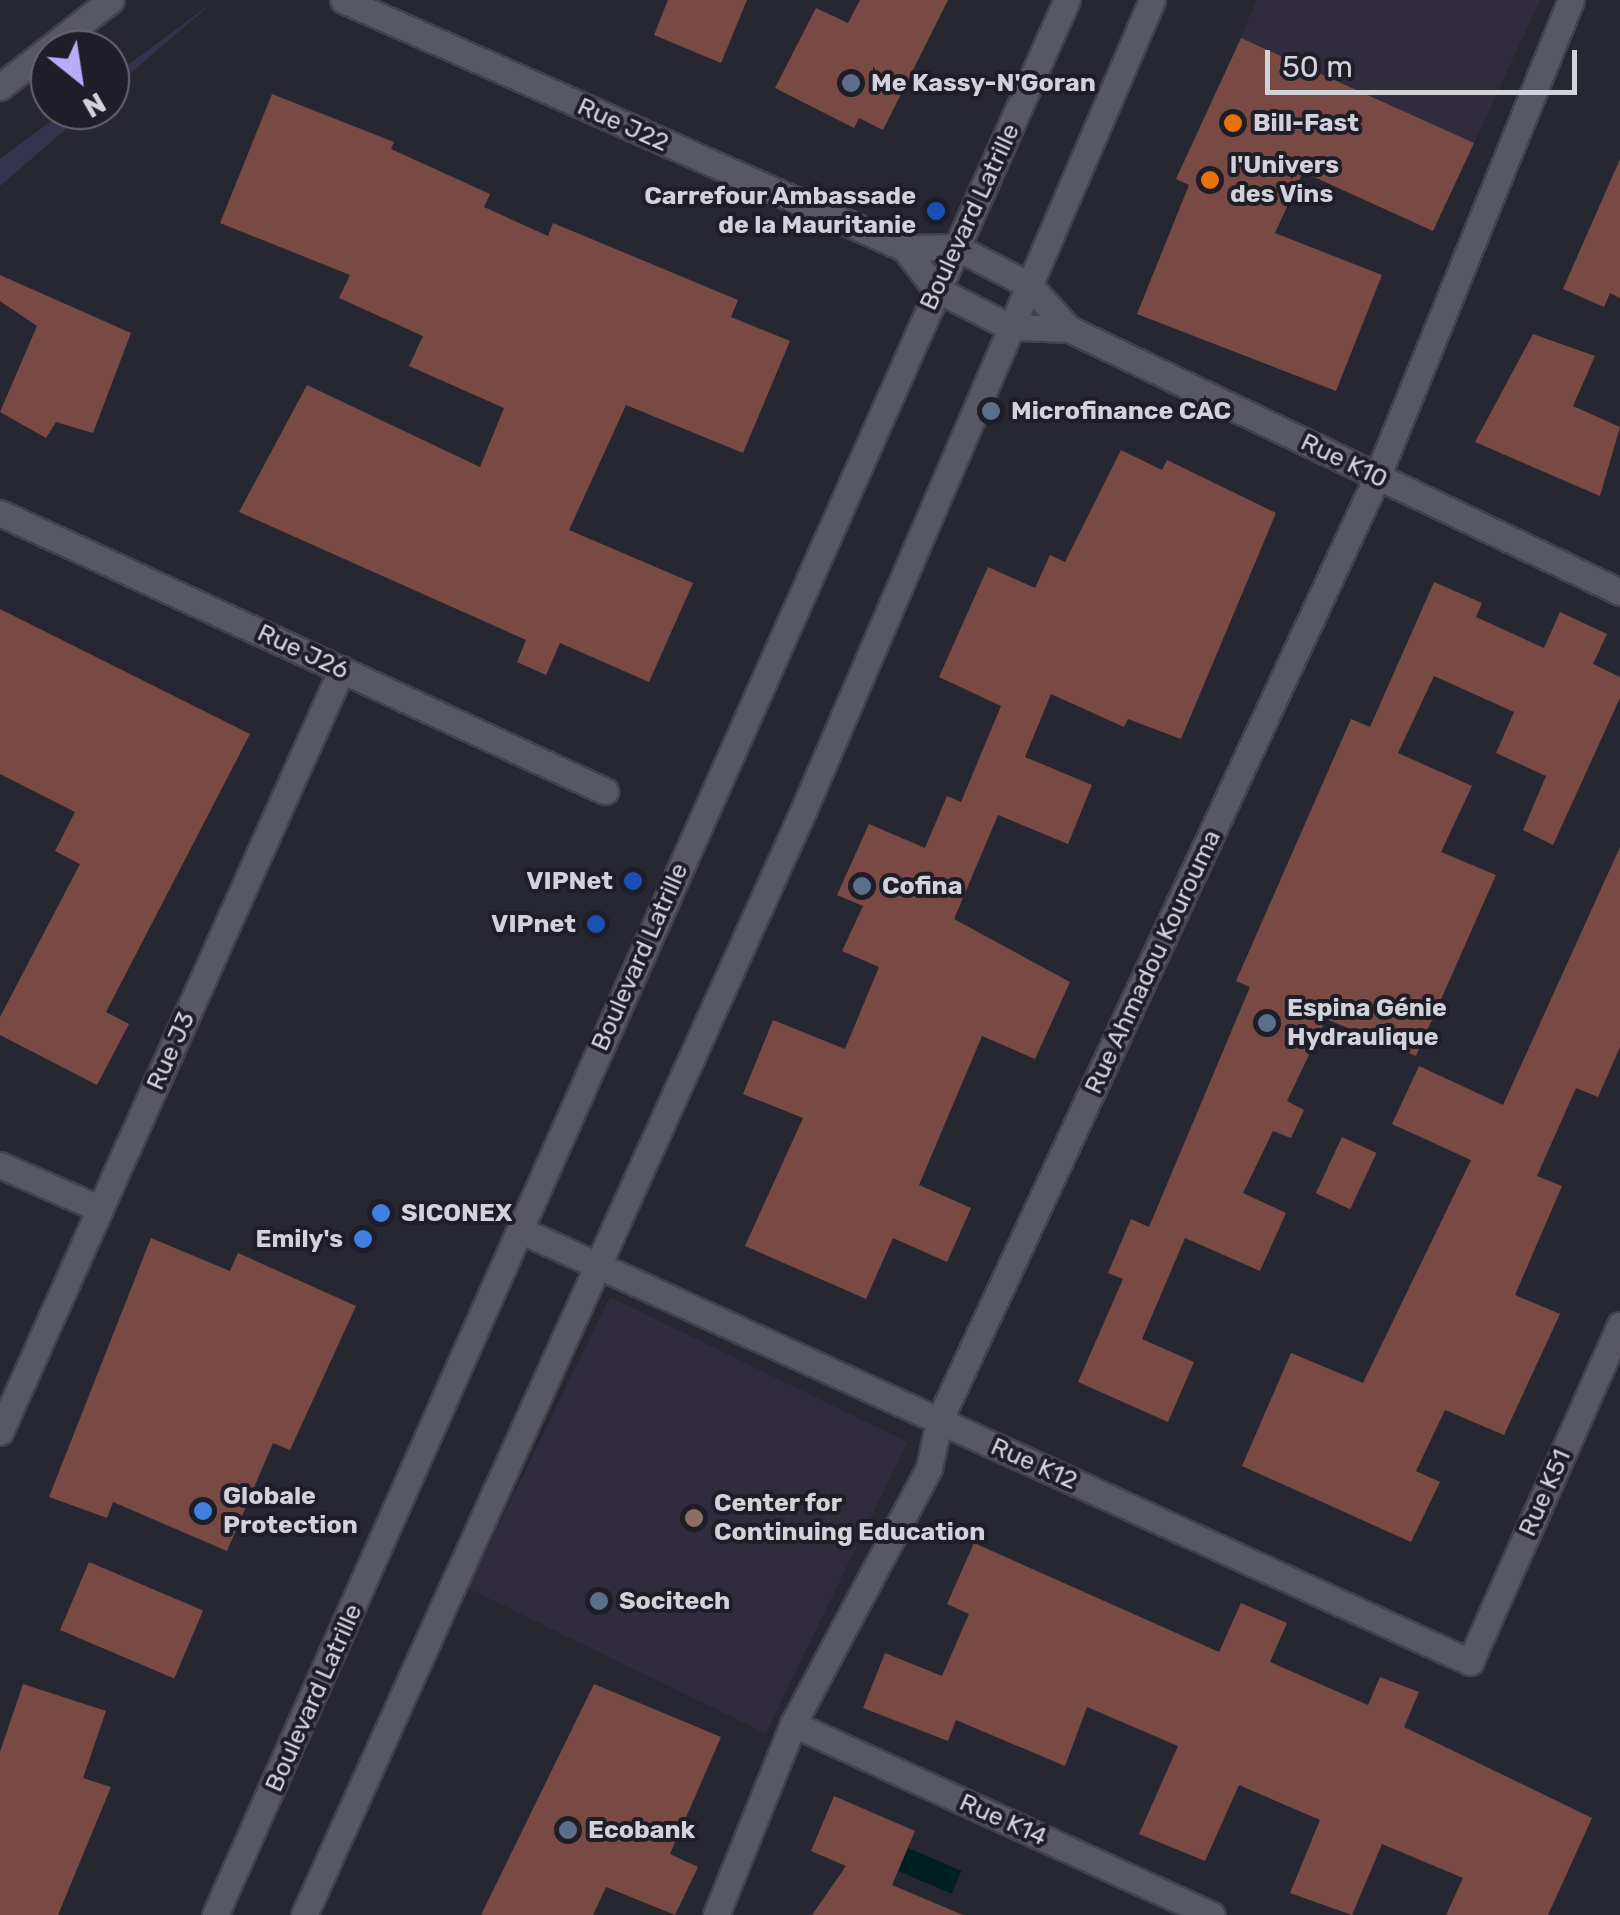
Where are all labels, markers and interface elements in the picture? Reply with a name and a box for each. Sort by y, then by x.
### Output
north arrow [30,30,130,130]
scale bar [1270,30,1582,92]
text: 50 m [1282,49,1353,85]
place label: Me Kassy-N'Goran [871,68,1096,98]
marker: Me Kassy-N'Goran [840,72,862,94]
text: N [77,85,111,124]
street label: Rue J22 [573,92,673,158]
place label: Bill-Fast [1253,108,1359,138]
marker: Bill-Fast [1222,112,1244,134]
street label: Boulevard Latrille [914,119,1026,315]
place label: l'Univers des Vins [1230,151,1339,210]
marker: l'Univers des Vins [1199,169,1221,191]
place label: Carrefour Ambassade de la Mauritanie [643,182,916,241]
marker: Carrefour Ambassade de la Mauritanie [925,200,947,222]
place label: Microfinance CAC [1011,396,1231,426]
marker: Microfinance CAC [980,400,1002,422]
street label: Rue K10 [1296,427,1392,495]
street label: Rue J26 [253,618,353,686]
street label: Rue Ahmadou Kourouma [1078,825,1228,1099]
street label: Boulevard Latrille [585,858,695,1056]
place label: VIPNet [526,866,613,896]
marker: VIPNet [622,870,644,892]
place label: Cofina [882,871,962,901]
marker: Cofina [851,875,873,897]
place label: VIPnet [491,909,576,939]
marker: VIPnet [585,913,607,935]
place label: Espina Génie Hydraulique [1287,994,1447,1053]
street label: Rue J3 [141,1007,201,1095]
marker: Espina Génie Hydraulique [1256,1012,1278,1034]
place label: SICONEX [401,1198,512,1228]
marker: SICONEX [370,1202,392,1224]
place label: Emily's [255,1224,343,1254]
marker: Emily's [352,1228,374,1250]
street label: Rue K12 [986,1432,1082,1496]
street label: Rue K51 [1513,1445,1577,1541]
place label: Globale Protection [223,1482,358,1541]
place label: Center for Continuing Education [714,1489,985,1548]
marker: Globale Protection [192,1500,214,1522]
marker: Center for Continuing Education [683,1507,705,1529]
place label: Socitech [619,1586,730,1616]
marker: Socitech [588,1590,610,1612]
street label: Boulevard Latrille [259,1599,369,1797]
street label: Rue K14 [955,1788,1051,1852]
place label: Ecobank [588,1815,695,1845]
marker: Ecobank [557,1819,579,1841]

